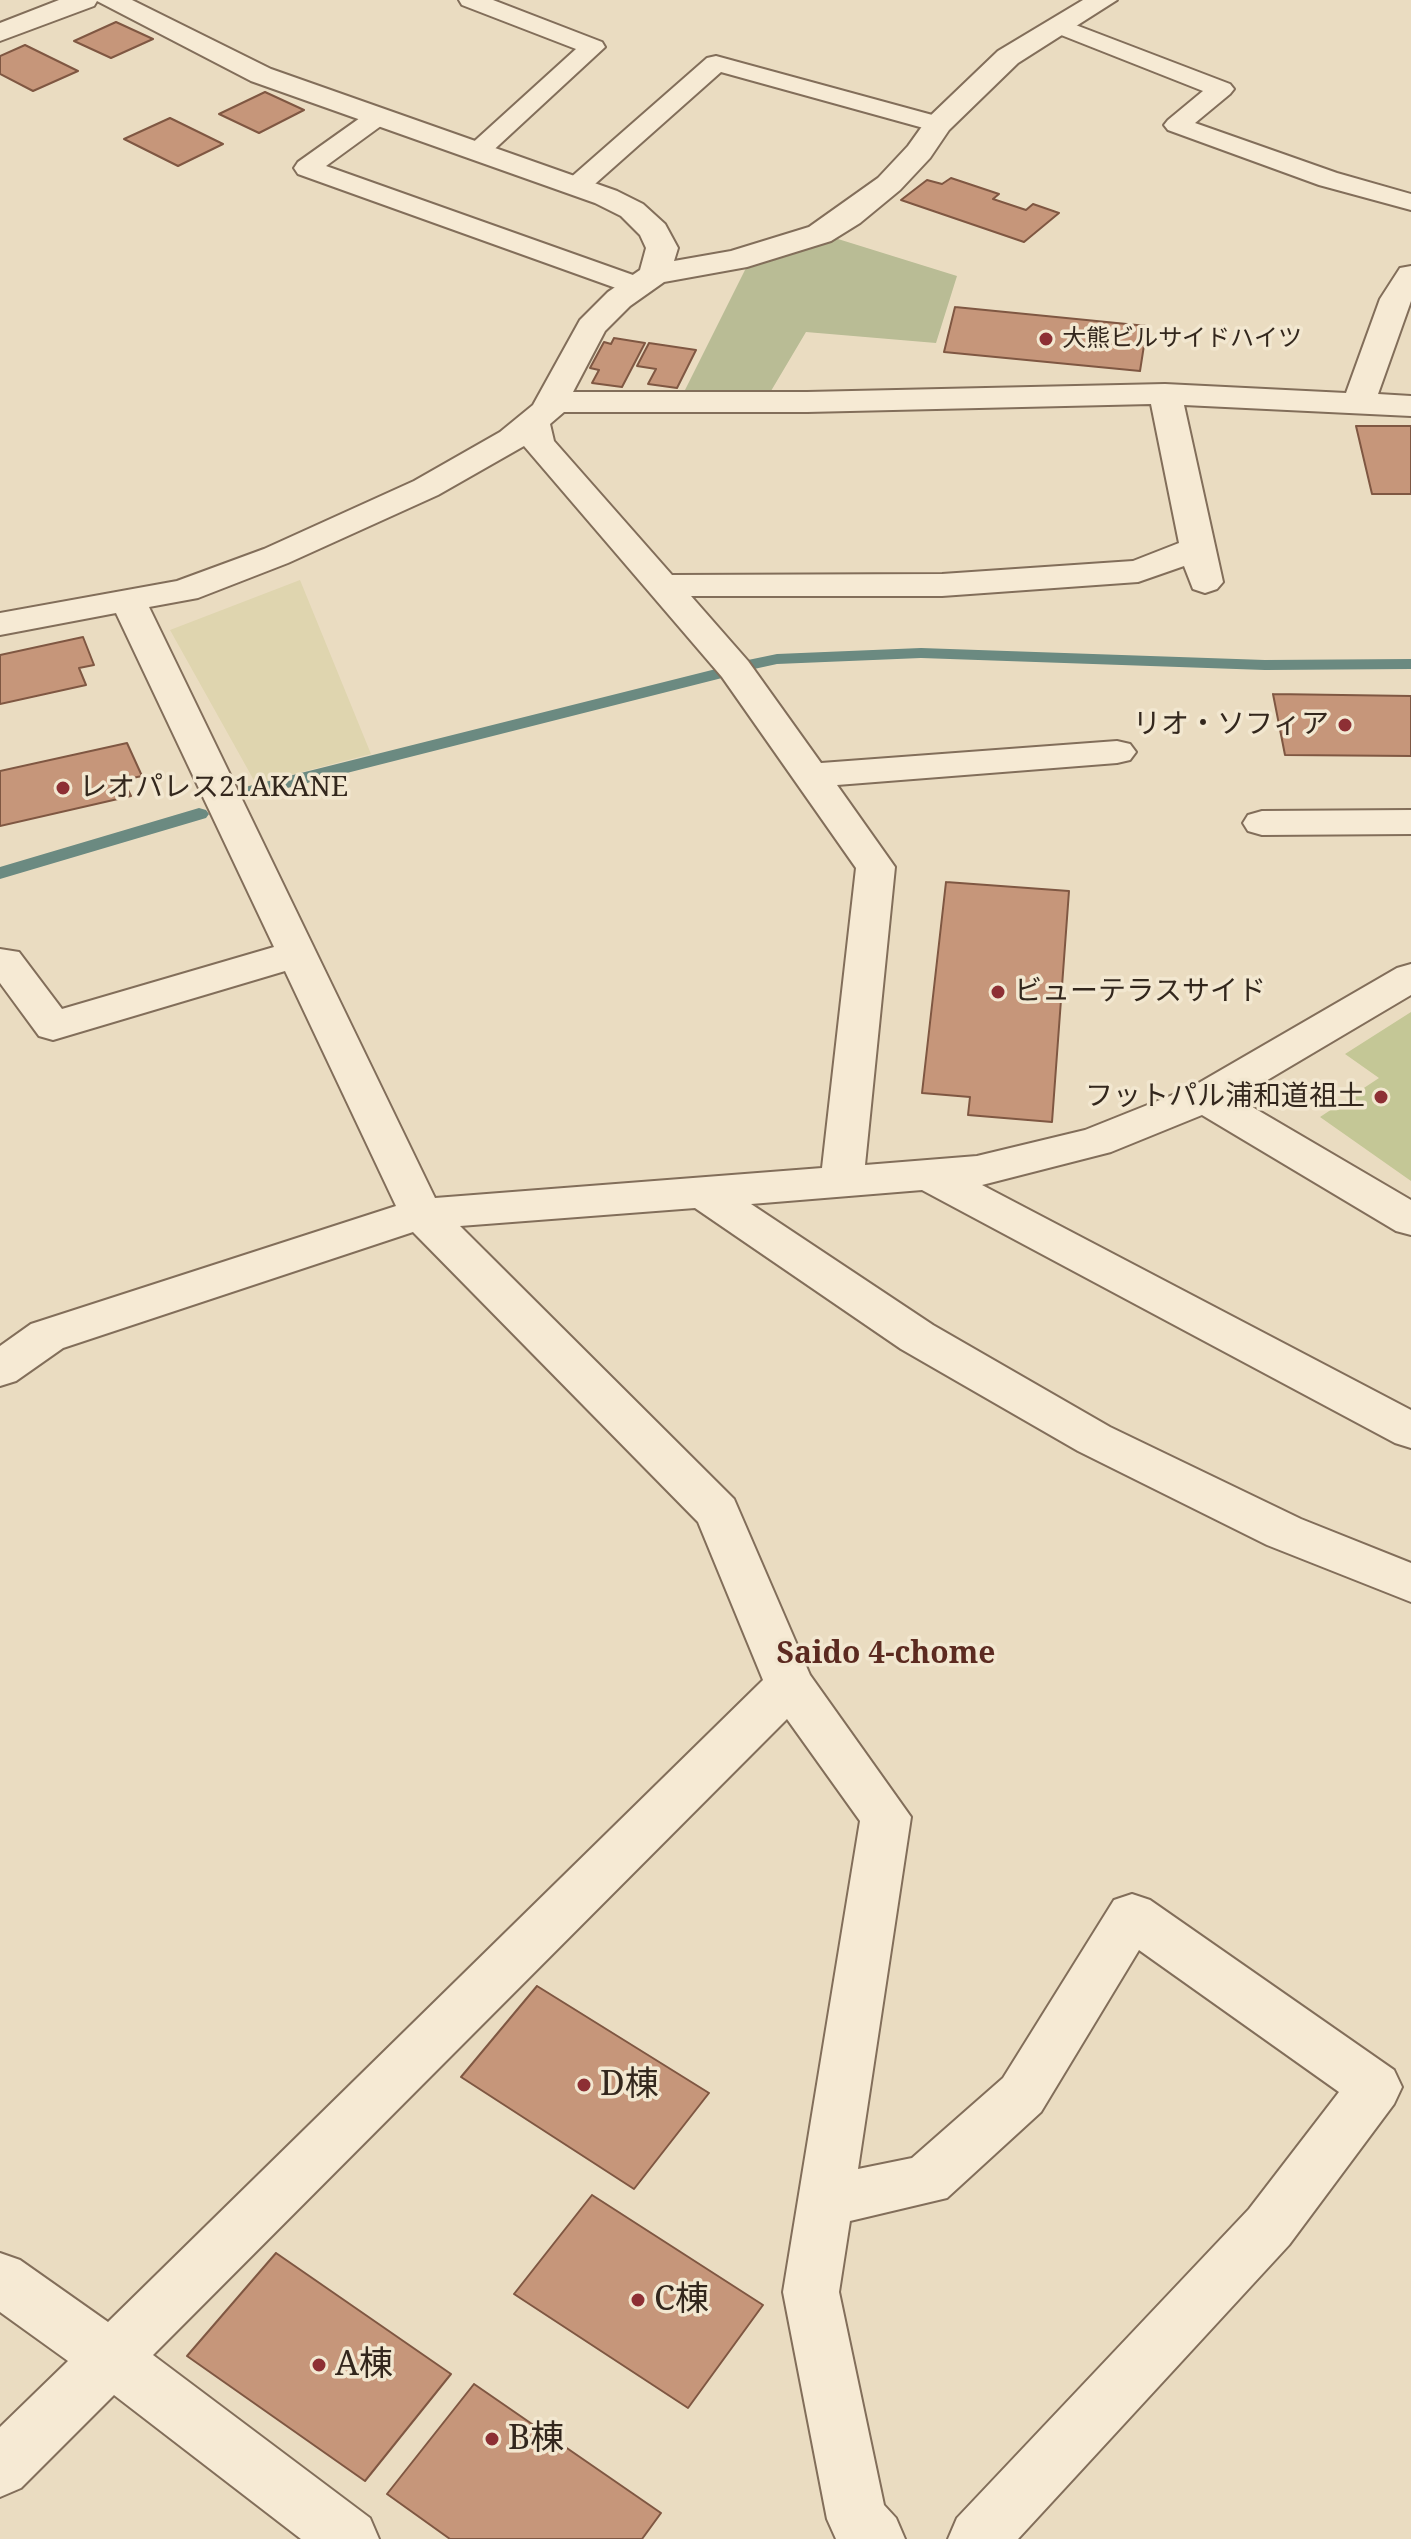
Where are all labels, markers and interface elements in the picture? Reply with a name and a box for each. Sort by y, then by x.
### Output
place label: 大熊ビルサイドハイツ [1062,325,1302,353]
marker: 大熊ビルサイドハイツ [1037,330,1055,348]
place label: リオ・ソフィア [1133,708,1329,742]
marker: リオ・ソフィア [1336,716,1354,734]
place label: レオパレス21AKANE [79,771,348,805]
marker: レオパレス21AKANE [54,779,72,797]
place label: ビューテラスサイド [1014,975,1266,1009]
marker: ビューテラスサイド [989,983,1007,1001]
place label: フットパル浦和道祖土 [1085,1080,1365,1114]
marker: フットパル浦和道祖土 [1372,1088,1390,1106]
district label: Saido 4-chome [777,1636,995,1672]
place label: D棟 [600,2065,659,2105]
marker: D棟 [575,2076,593,2094]
place label: C棟 [654,2280,709,2320]
marker: C棟 [629,2291,647,2309]
place label: A棟 [335,2345,393,2385]
marker: A棟 [310,2356,328,2374]
place label: B棟 [508,2419,564,2459]
marker: B棟 [483,2430,501,2448]

